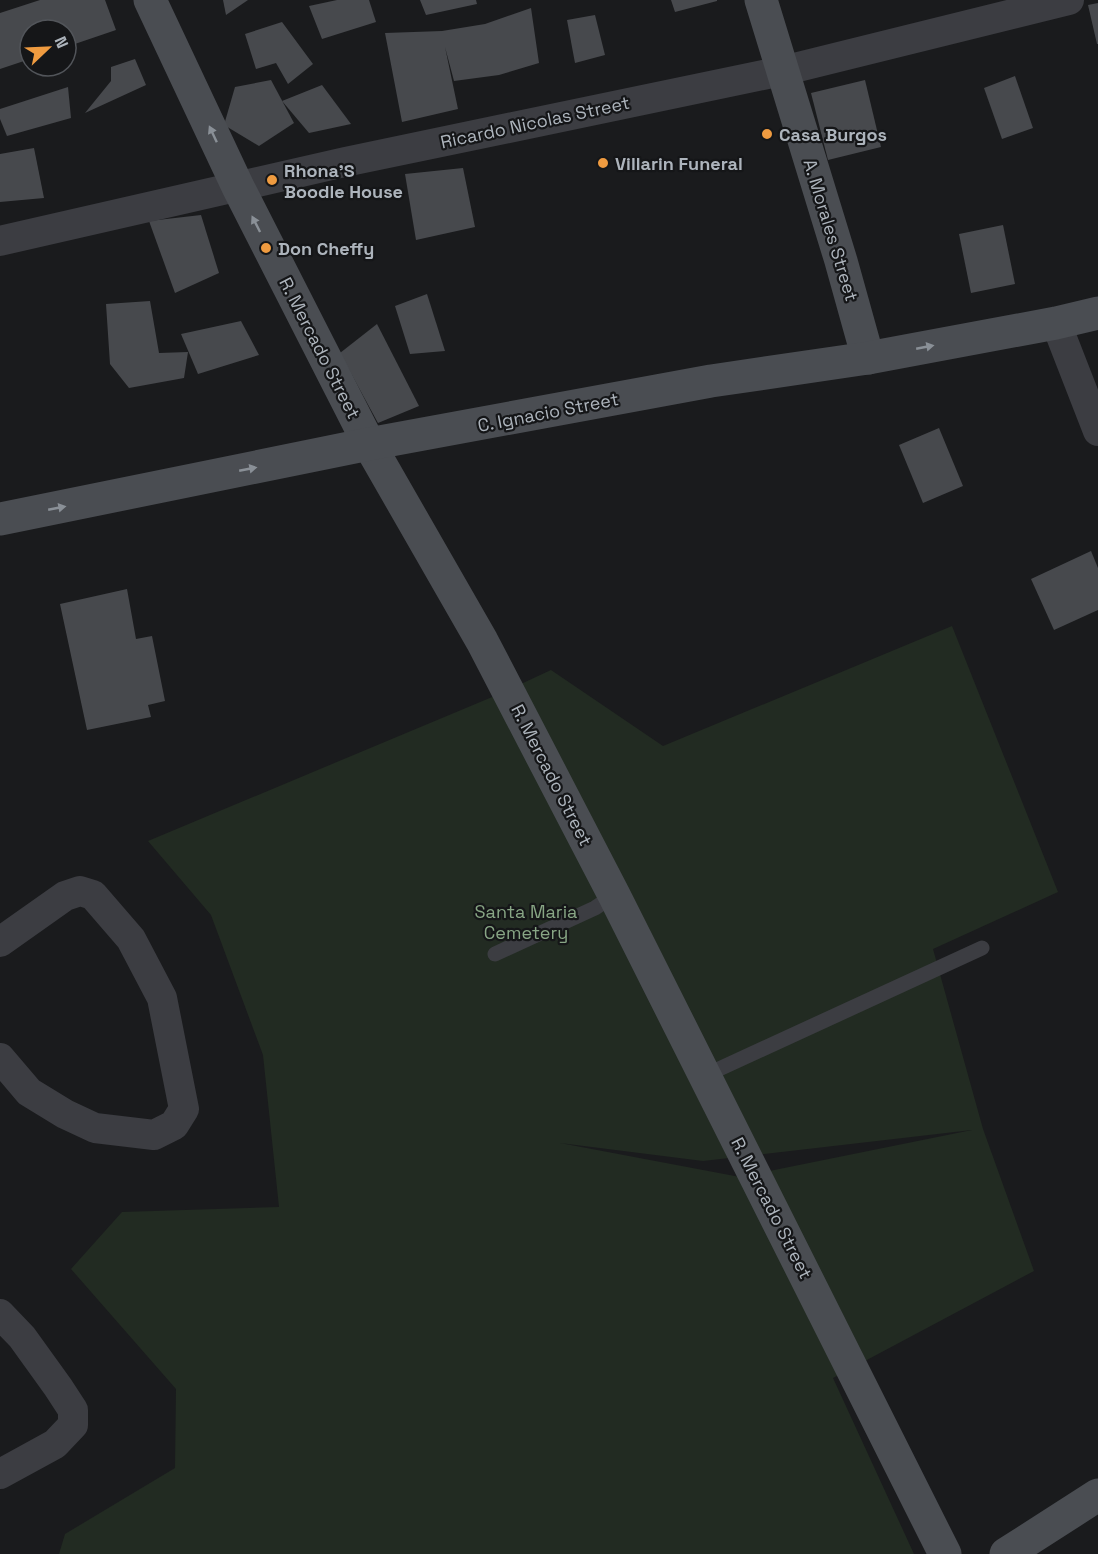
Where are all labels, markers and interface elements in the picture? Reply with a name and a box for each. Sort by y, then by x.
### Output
north arrow [18,18,78,78]
text: N [50,33,73,51]
street label: Ricardo Nicolas Street [438,91,632,153]
place label: Casa Burgos [779,123,887,146]
one-way arrow [208,125,217,142]
marker: Casa Burgos [760,127,774,141]
place label: Villarin Funeral [615,152,743,175]
marker: Villarin Funeral [596,156,610,170]
street label: A. Morales Street [798,156,864,304]
place label: Rhona’S Boodle House [284,159,403,203]
marker: Rhona’S Boodle House [265,173,279,187]
one-way arrow [252,215,262,233]
place label: Don Cheffy [278,237,374,260]
marker: Don Cheffy [259,241,273,255]
street label: R. Mercado Street [274,273,366,423]
one-way arrow [916,342,935,351]
street label: C. Ignacio Street [476,387,620,437]
one-way arrow [239,464,258,473]
one-way arrow [48,503,67,512]
street label: R. Mercado Street [506,700,598,850]
park label: Santa Maria Cemetery [475,900,577,944]
street label: R. Mercado Street [726,1133,818,1283]

